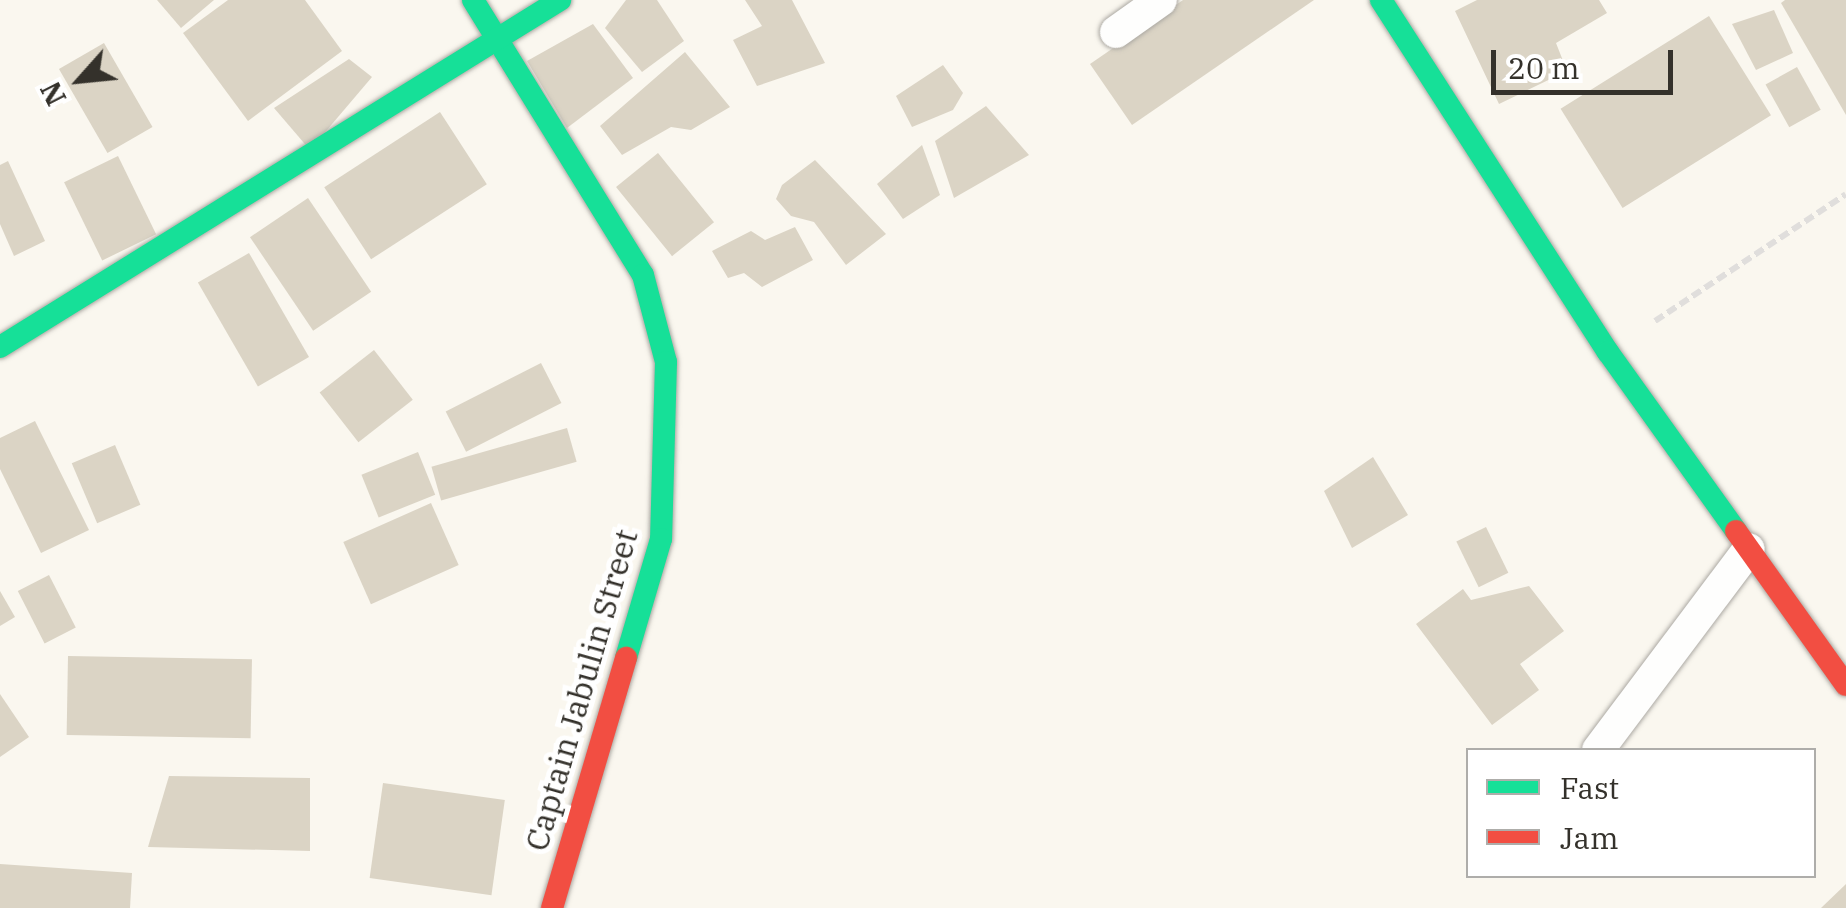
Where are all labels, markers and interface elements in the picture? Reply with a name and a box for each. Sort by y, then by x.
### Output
north arrow [30,30,130,130]
scale bar [1496,30,1678,92]
text: 20 m [1508,48,1580,87]
text: N [31,76,74,112]
street label: Captain Jabulin Street [517,525,645,855]
legend [1466,748,1816,878]
text: Fast [1560,768,1619,807]
text: Jam [1560,818,1619,857]

